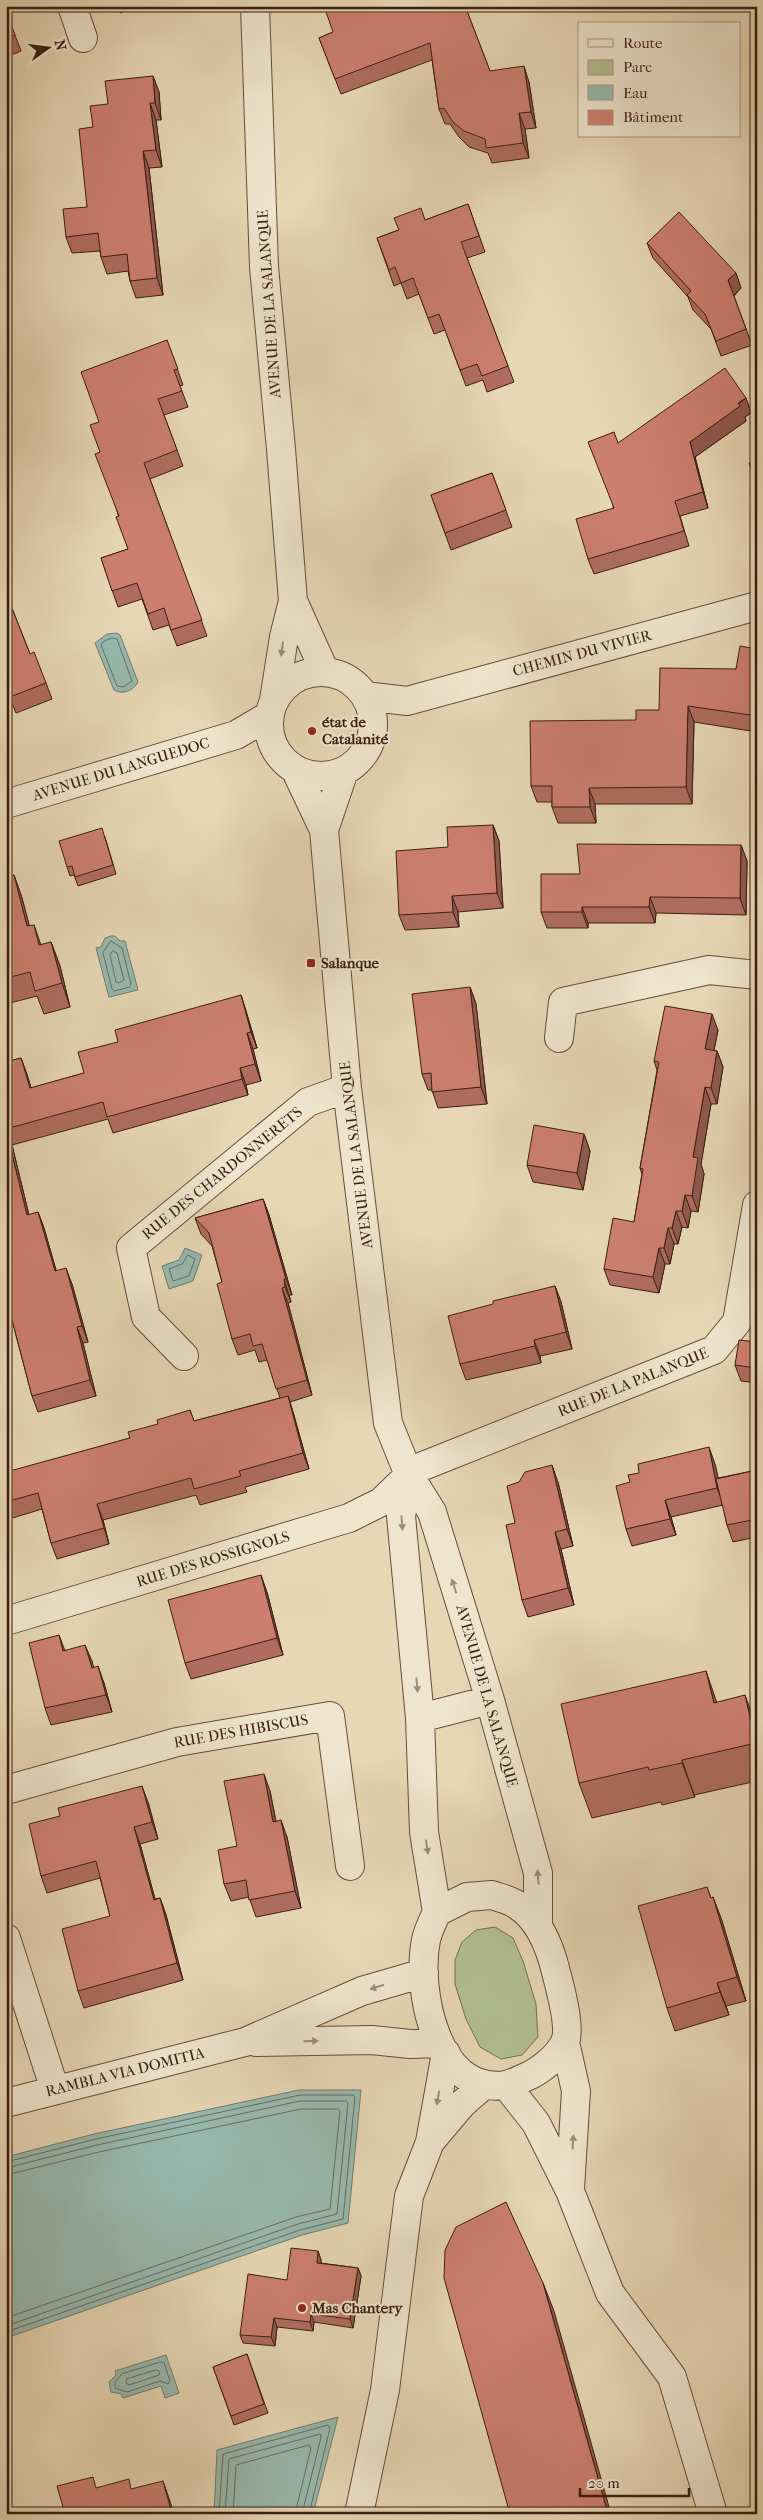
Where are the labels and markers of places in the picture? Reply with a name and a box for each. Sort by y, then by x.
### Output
place label: état de Catalanité [322,713,389,748]
marker: état de Catalanité [306,725,318,737]
place label: Salanque [321,954,380,972]
marker: Salanque [305,957,317,969]
place label: Mas Chantery [311,2299,404,2317]
marker: Mas Chantery [296,2302,308,2314]

